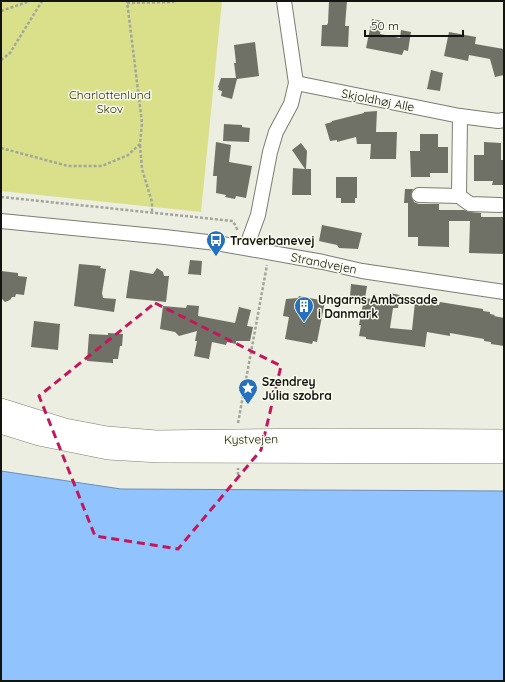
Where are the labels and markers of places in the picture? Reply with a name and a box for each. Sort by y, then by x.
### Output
bus stop icon: Traverbanevej [205,229,227,257]
place label: Traverbanevej [230,233,315,248]
place label: Ungarns Ambassade i Danmark [318,292,438,321]
building icon: Ungarns Ambassade i Danmark [293,295,315,323]
place label: Szendrey Júlia szobra [262,374,332,403]
place icon: Szendrey Júlia szobra [237,377,259,405]

